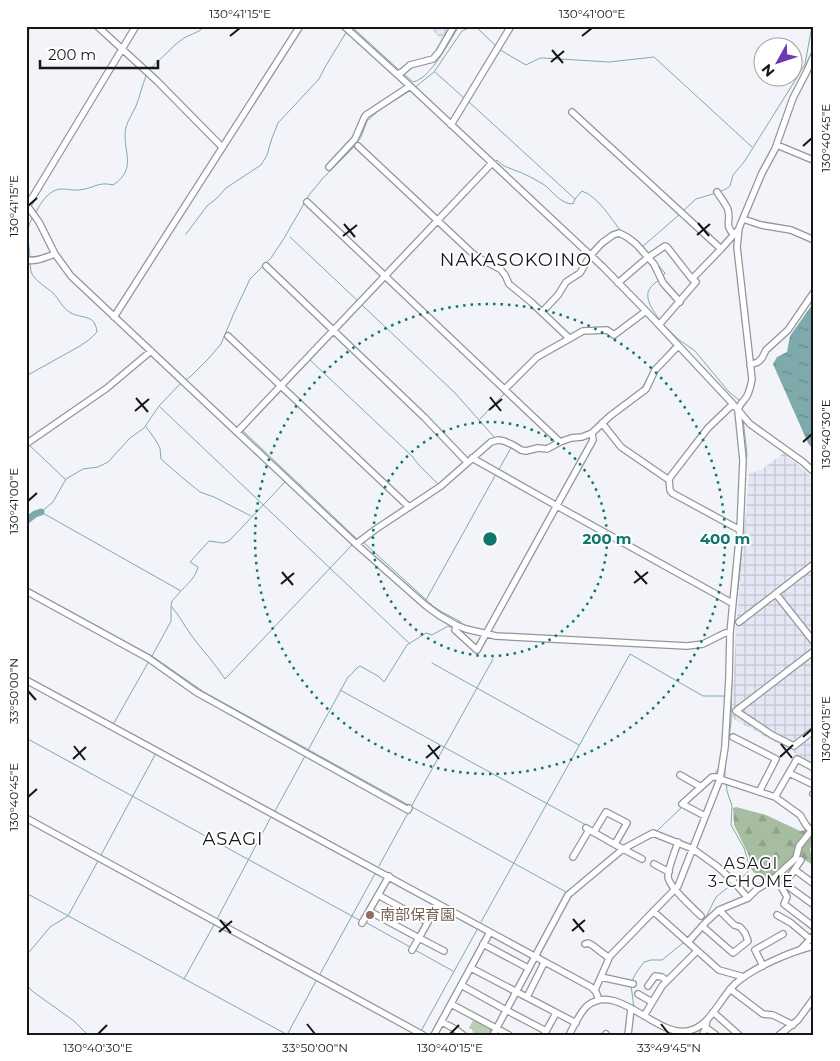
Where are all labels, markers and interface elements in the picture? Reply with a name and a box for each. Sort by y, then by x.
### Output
text: 130°41'15"E [209,6,271,21]
text: 130°41'00"E [559,6,625,21]
scale bar [40,38,158,70]
north arrow [752,38,802,88]
text: 200 m [48,45,96,64]
text: N [758,60,779,80]
text: 130°40'45"E [818,104,833,172]
text: 130°41'15"E [6,175,21,237]
district label: NAKASOKOINO [440,249,592,271]
text: 130°40'30"E [818,399,833,469]
text: 130°41'00"E [6,468,21,534]
text: 200 m [582,529,632,548]
text: 400 m [700,529,750,548]
centre of rings [481,530,499,548]
text: 33°50'00"N [6,658,21,724]
text: 130°40'15"E [818,696,833,762]
text: 130°40'45"E [6,763,21,831]
district label: ASAGI [202,828,264,850]
district label: ASAGI 3-CHOME [708,854,794,891]
place label: 南部保育園 [380,905,455,924]
marker: 南部保育園 [364,909,376,921]
text: 130°40'30"E [63,1040,133,1055]
text: 33°50'00"N [282,1040,348,1055]
text: 130°40'15"E [417,1040,483,1055]
text: 33°49'45"N [637,1040,701,1055]

